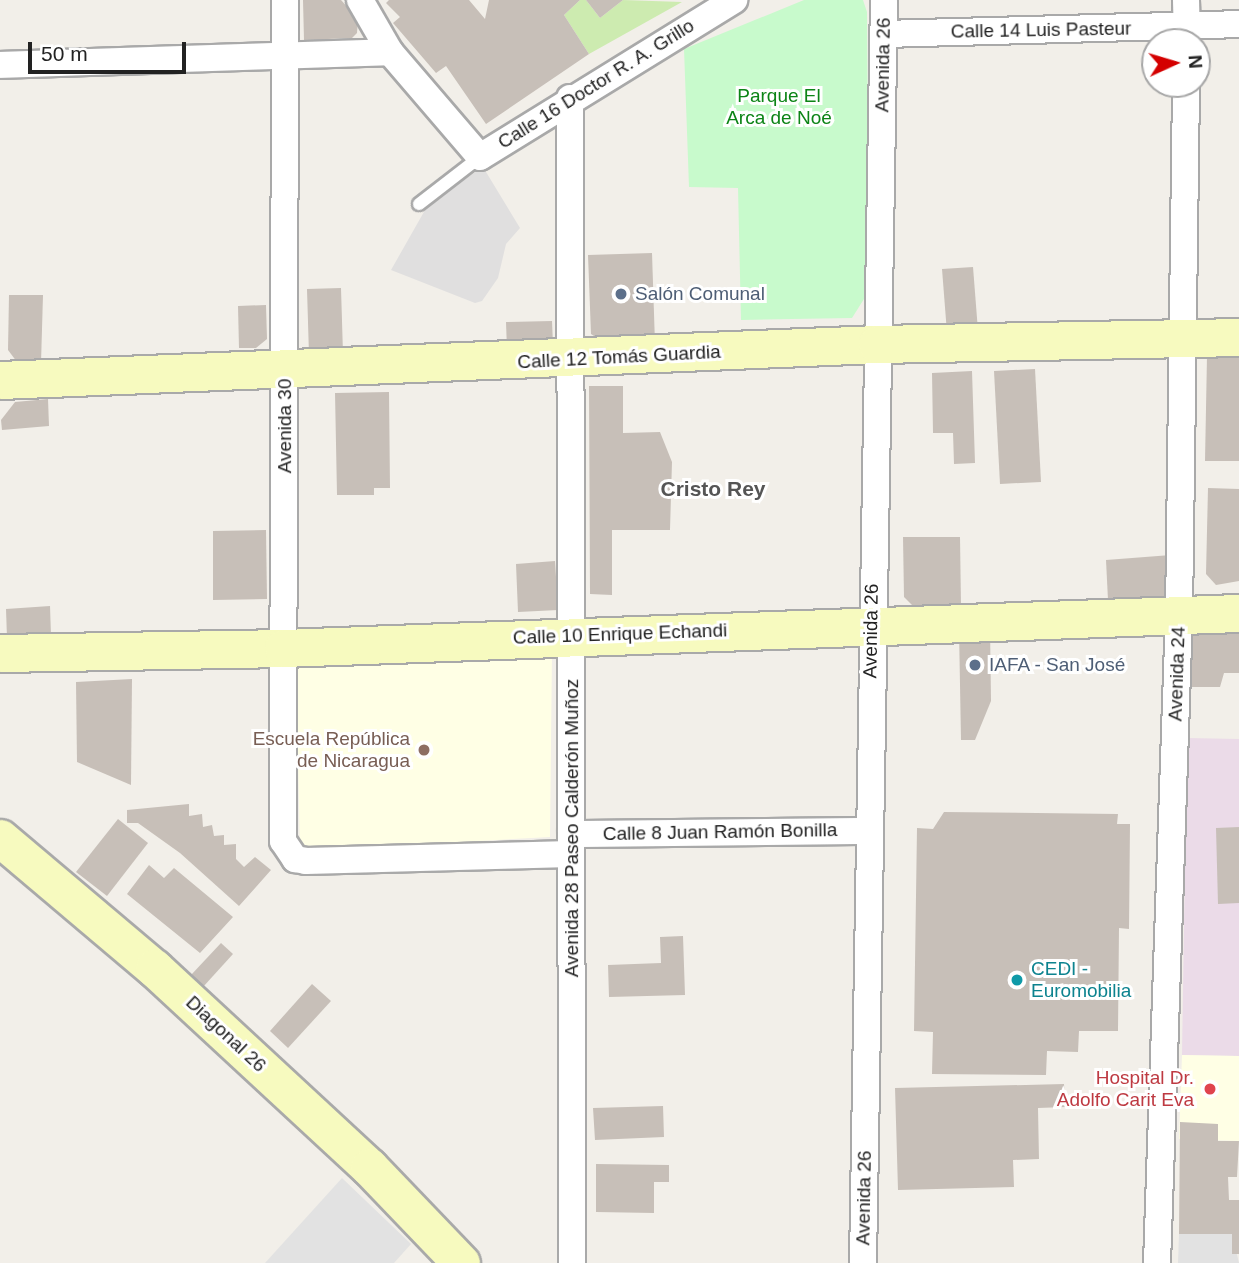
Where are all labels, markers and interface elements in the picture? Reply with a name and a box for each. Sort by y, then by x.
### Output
street label: Calle 16 Doctor R. A. Grillo [493,14,699,154]
street label: Avenida 26 [871,17,895,113]
street label: Calle 14 Luis Pasteur [951,17,1131,43]
scale bar [32,28,189,72]
north arrow [1141,28,1211,98]
text: 50 m [41,42,88,65]
text: N [1184,54,1206,69]
park label: Parque El Arca de Noé [726,85,832,129]
place label: Salón Comunal [635,283,765,305]
marker: Salón Comunal [613,286,629,302]
street label: Calle 12 Tomás Guardia [517,340,721,374]
street label: Avenida 30 [274,379,296,473]
district label: Cristo Rey [660,476,766,502]
street label: Avenida 26 [859,583,883,679]
street label: Calle 10 Enrique Echandi [512,619,728,649]
street label: Avenida 24 [1164,626,1190,722]
place label: IAFA - San José [989,654,1126,676]
marker: IAFA - San José [967,657,983,673]
street label: Avenida 28 Paseo Calderón Muñoz [561,679,583,977]
place label: Escuela República de Nicaragua [253,728,410,772]
marker: Escuela República de Nicaragua [416,742,432,758]
street label: Calle 8 Juan Ramón Bonilla [603,819,837,845]
place label: CEDI - Euromobilia [1031,958,1131,1002]
marker: CEDI - Euromobilia [1009,972,1025,988]
street label: Diagonal 26 [181,991,271,1077]
place label: Hospital Dr. Adolfo Carit Eva [1057,1067,1194,1111]
marker: Hospital Dr. Adolfo Carit Eva [1200,1079,1220,1099]
street label: Avenida 26 [852,1150,876,1246]

